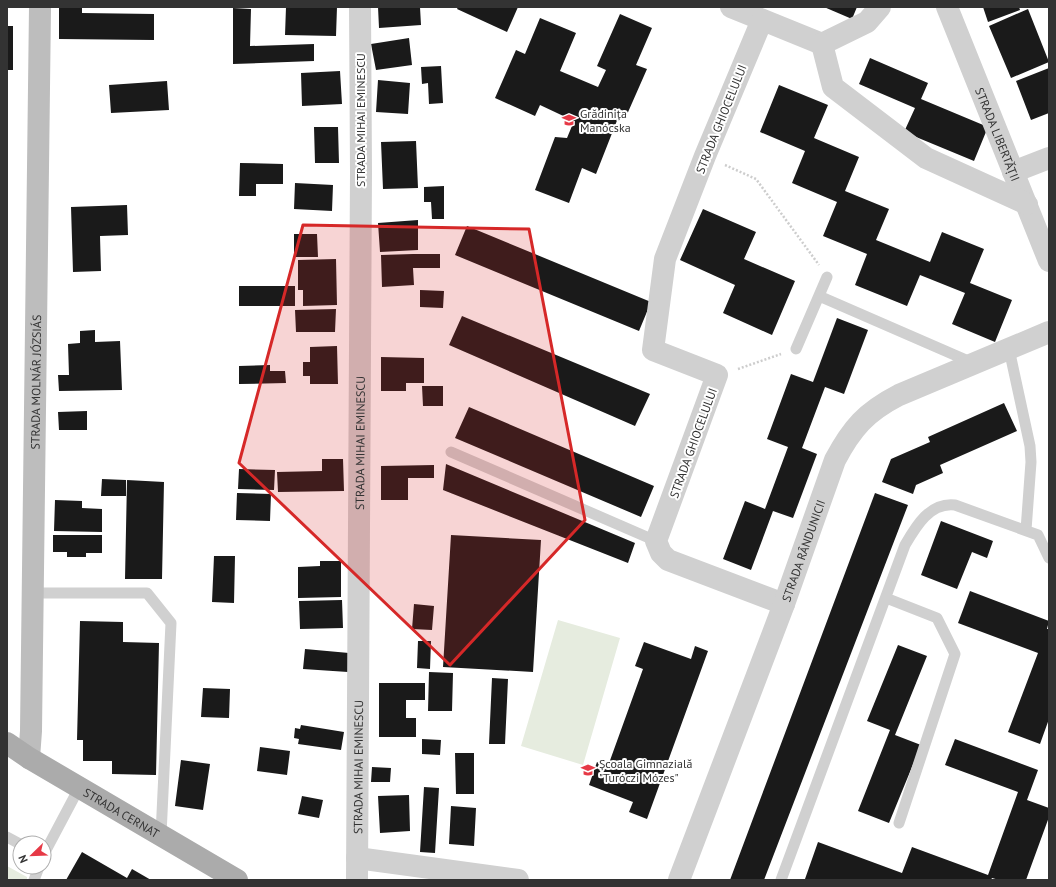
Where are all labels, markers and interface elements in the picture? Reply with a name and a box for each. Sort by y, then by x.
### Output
street label: STRADA MIHAI EMINESCU [353,53,368,187]
street label: STRADA GHIOCELULUI [692,62,750,176]
street label: STRADA LIBERTĂȚII [973,85,1024,183]
place label: Grădinița Manócska [580,106,631,135]
school or university icon: Grădinița Manócska [561,112,577,128]
street label: STRADA MOLNÁR JÓZSIÁS [27,315,44,450]
street label: STRADA MIHAI EMINESCU [352,376,367,510]
street label: STRADA GHIOCELULUI [666,386,720,500]
street label: STRADA RÂNDUNICII [778,497,828,604]
street label: STRADA MIHAI EMINESCU [350,700,366,834]
place label: Școala Gimnazială "Turóczi Mózes" [599,756,692,785]
school or university icon: Școala Gimnazială "Turóczi Mózes" [580,762,596,778]
street label: STRADA CERNAT [81,784,163,841]
north arrow [12,835,52,875]
text: N [15,853,31,865]

